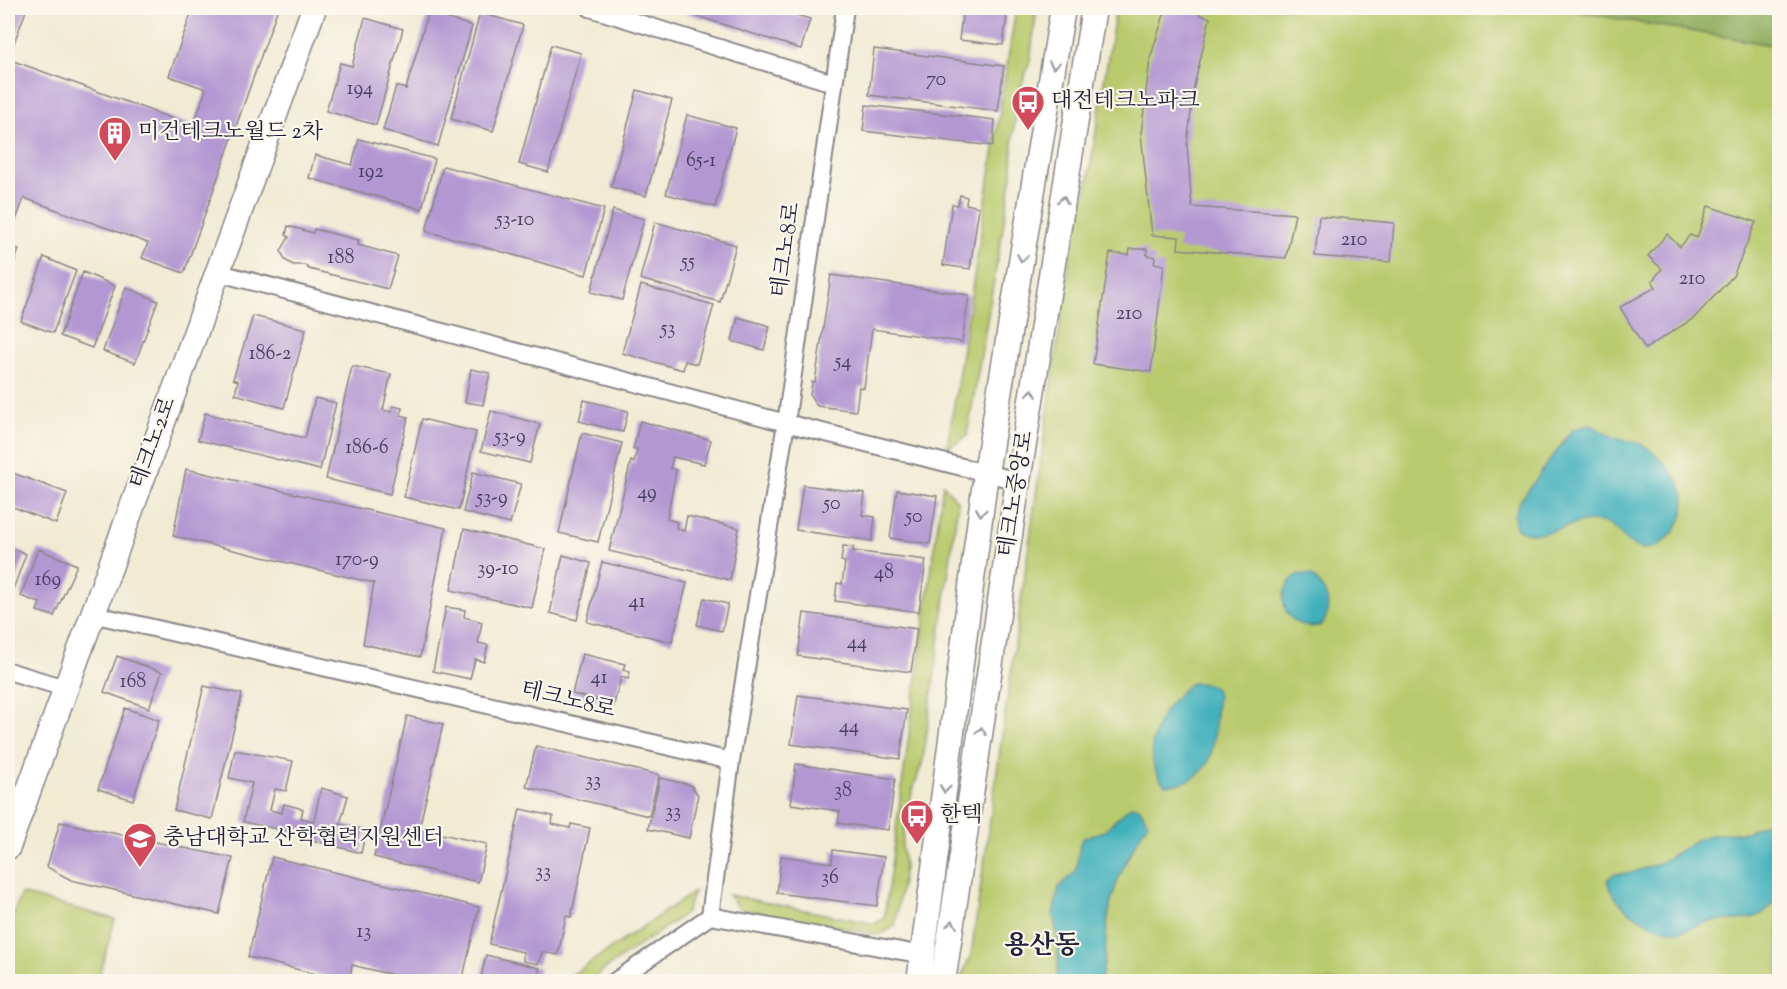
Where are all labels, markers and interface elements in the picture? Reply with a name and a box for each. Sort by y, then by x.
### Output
one-way arrow [1048,61,1060,70]
house number: 70 [926,66,946,95]
house number: 194 [347,75,373,104]
bus stop icon: 대전테크노파크 [1010,84,1046,131]
place label: 대전테크노파크 [1051,86,1200,118]
building icon: 미건테크노월드 2차 [97,115,133,162]
place label: 미건테크노월드 2차 [138,117,324,149]
house number: 65-1 [686,147,716,176]
house number: 192 [358,158,384,187]
one-way arrow [1056,196,1069,206]
street label: 테크노8로 [764,200,810,300]
house number: 53-10 [495,206,534,235]
house number: 210 [1341,226,1367,255]
house number: 188 [328,244,354,273]
house number: 55 [680,248,695,277]
one-way arrow [1016,252,1029,262]
house number: 210 [1679,265,1705,294]
house number: 210 [1116,300,1142,329]
house number: 53 [660,315,675,344]
house number: 186-2 [249,340,291,369]
house number: 54 [834,348,851,377]
one-way arrow [1026,388,1038,397]
street label: 테크노2로 [123,393,185,493]
house number: 53-9 [493,423,526,452]
street label: 테크노중앙로 [991,429,1043,559]
house number: 186-6 [345,434,389,463]
house number: 49 [637,479,657,508]
house number: 53-9 [475,484,508,513]
house number: 50 [822,490,841,519]
house number: 50 [904,503,923,532]
one-way arrow [975,508,988,517]
house number: 170-9 [335,546,379,575]
house number: 39-10 [477,555,519,584]
house number: 48 [874,559,894,588]
house number: 169 [35,566,61,595]
house number: 41 [629,588,646,617]
house number: 44 [847,629,867,658]
house number: 41 [591,664,608,693]
house number: 168 [120,668,146,697]
street label: 테크노8로 [518,675,618,727]
house number: 44 [839,713,859,742]
one-way arrow [974,726,986,735]
house number: 33 [585,767,601,796]
house number: 38 [834,777,852,806]
one-way arrow [939,784,951,794]
house number: 33 [665,798,681,827]
bus stop icon: 한텍 [899,798,935,845]
place label: 한텍 [940,800,983,832]
school or university icon: 충남대학교 산학협력지원센터 [122,821,158,868]
place label: 충남대학교 산학협력지원센터 [163,823,444,855]
house number: 33 [535,858,551,887]
house number: 36 [821,864,839,893]
house number: 13 [357,918,371,947]
one-way arrow [945,919,958,929]
district label: 용산동 [1004,928,1080,965]

